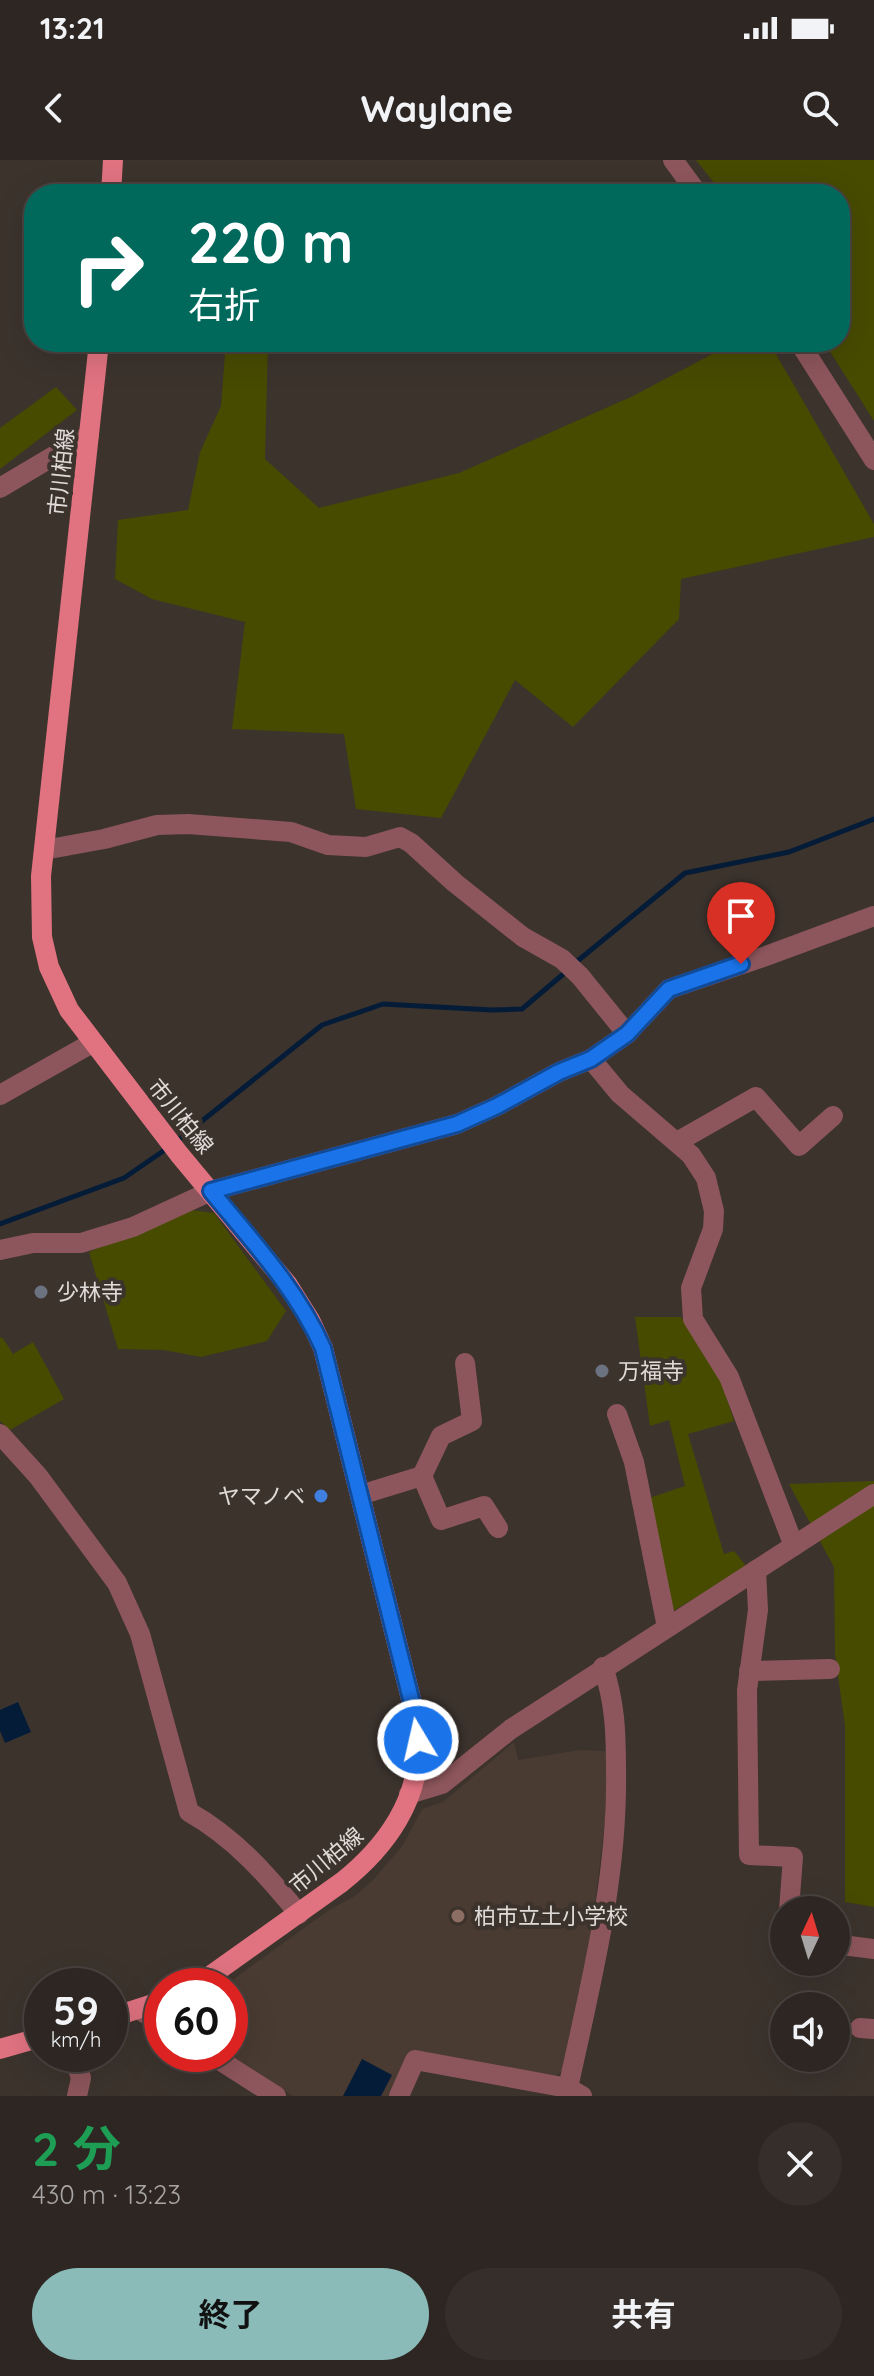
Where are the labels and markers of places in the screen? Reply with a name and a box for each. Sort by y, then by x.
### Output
pin [707,882,775,964]
place label: 少林寺 [57,1278,123,1306]
marker: 少林寺 [32,1283,50,1301]
place label: 万福寺 [618,1357,684,1385]
marker: 万福寺 [593,1362,611,1380]
place label: ヤマノベ [218,1482,305,1510]
marker: ヤマノベ [312,1487,330,1505]
place label: 柏市立土小学校 [474,1902,628,1930]
marker: 柏市立土小学校 [449,1907,467,1925]

